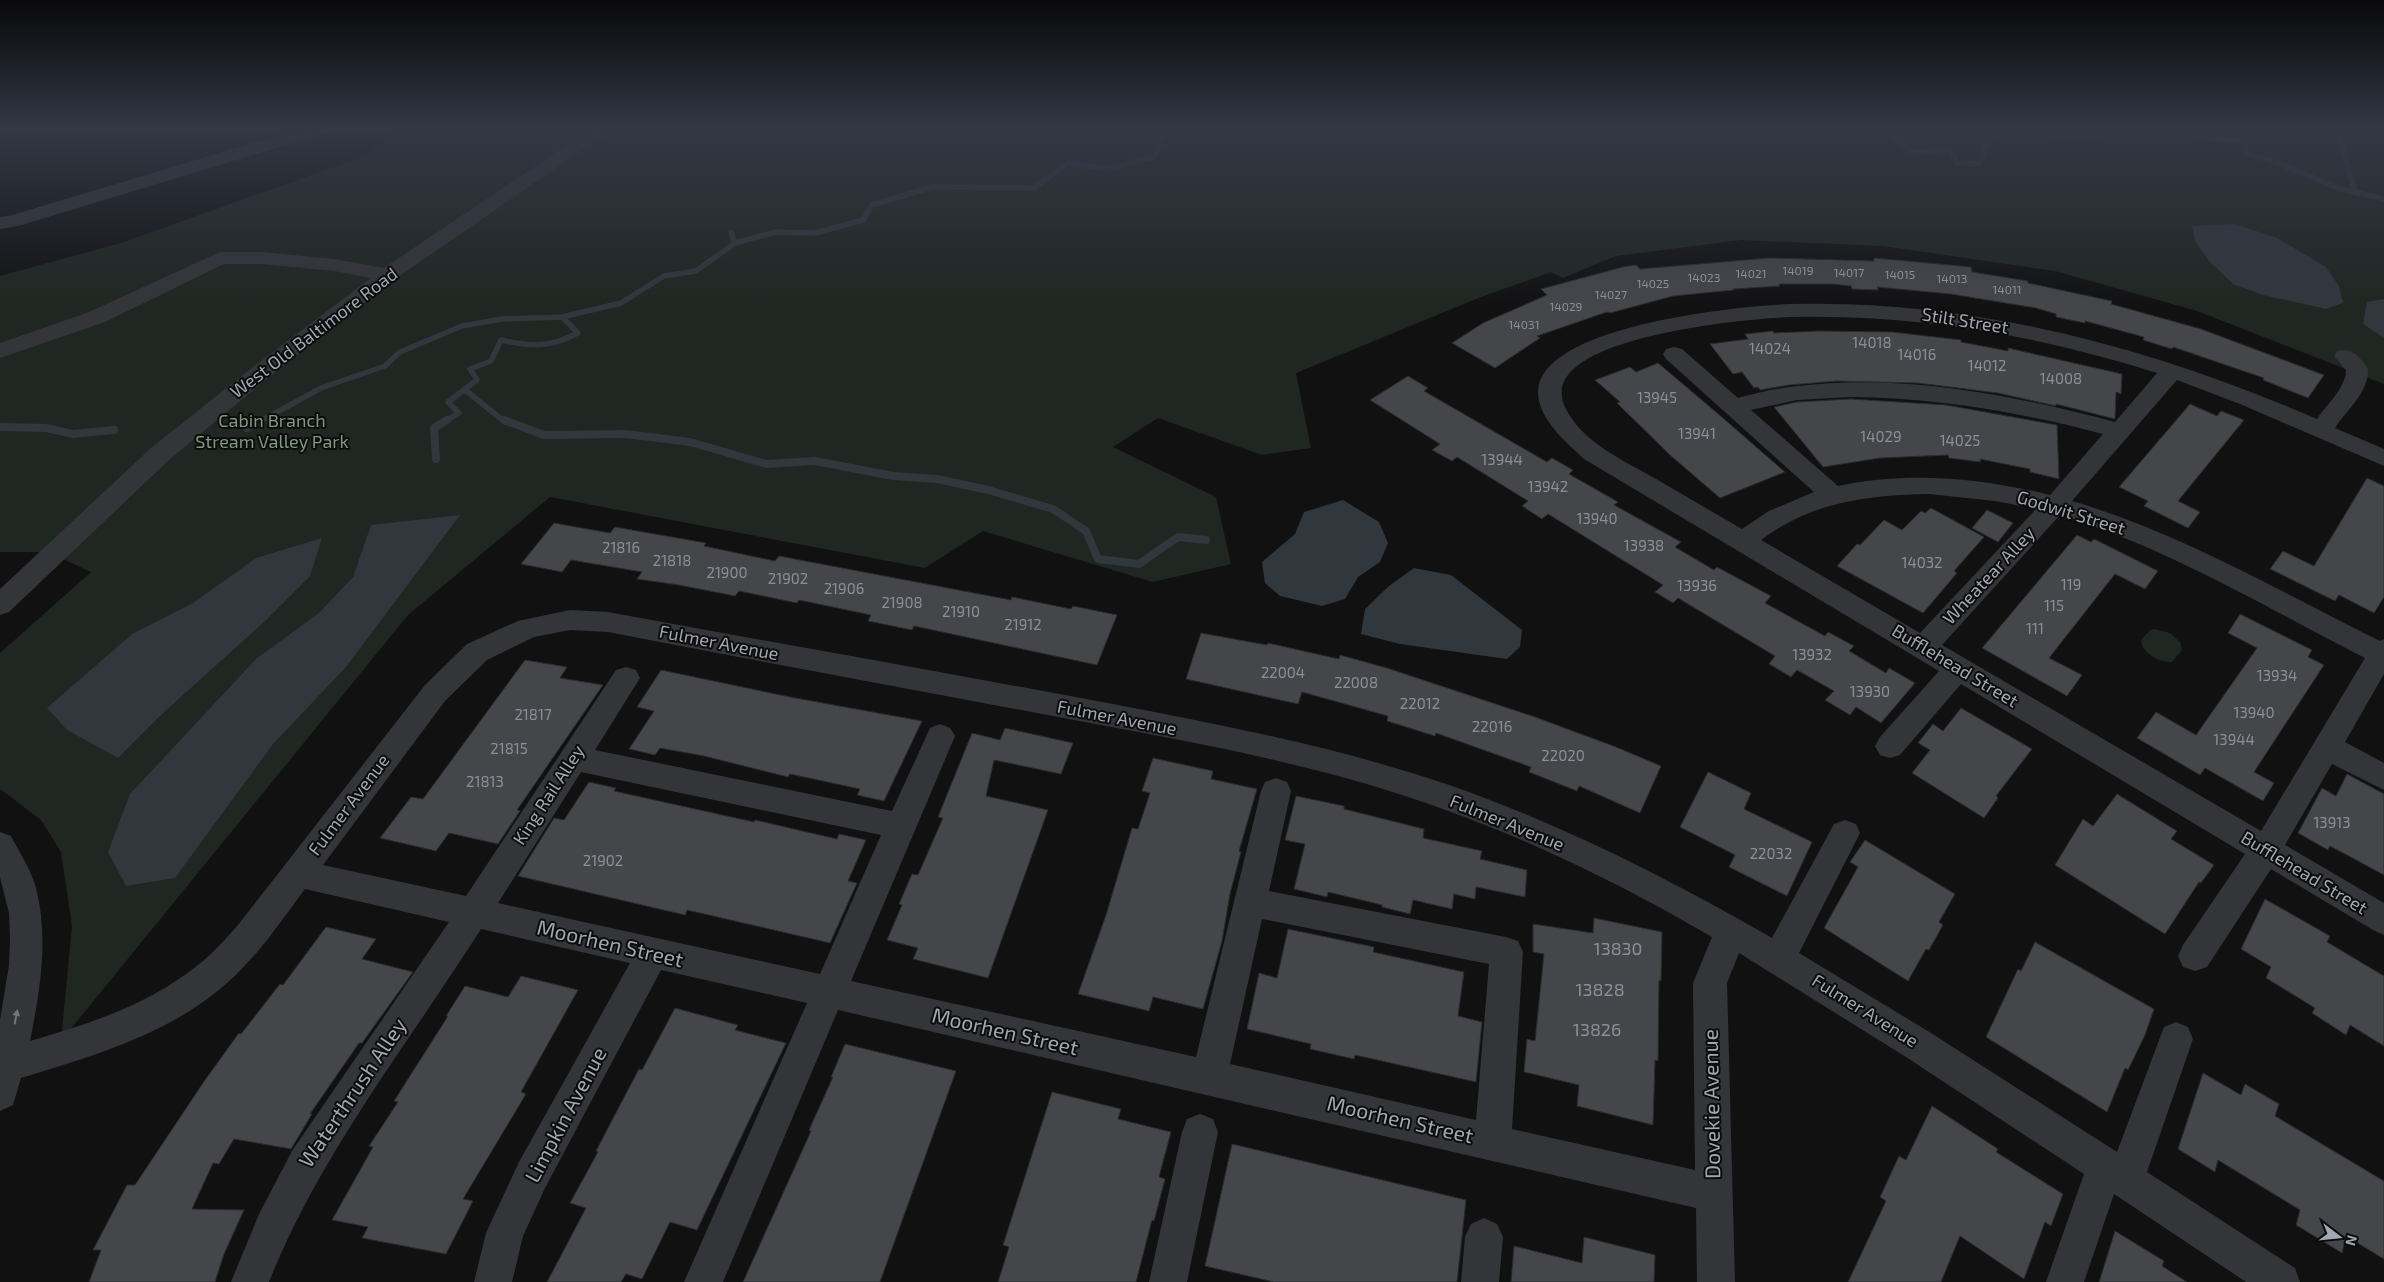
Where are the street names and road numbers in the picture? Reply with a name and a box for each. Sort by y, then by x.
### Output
street label: West Old Baltimore Road [225,262,401,402]
street label: Stilt Street [1920,302,2010,338]
street label: Godwit Street [2015,485,2128,539]
street label: Wheatear Alley [1938,522,2039,629]
street label: Bufflehead Street [1888,619,2023,712]
street label: Fulmer Avenue [658,620,781,664]
street label: Fulmer Avenue [1056,695,1179,739]
street label: King Rail Alley [508,740,589,848]
street label: Fulmer Avenue [303,749,393,859]
street label: Fulmer Avenue [1447,789,1568,855]
street label: Bufflehead Street [2237,826,2372,919]
street label: Moorhen Street [535,914,686,972]
street label: Fulmer Avenue [1808,969,1923,1052]
street label: Moorhen Street [930,1002,1081,1060]
street label: Waterthrush Alley [293,1013,411,1171]
street label: Dovekie Avenue [1697,1029,1724,1179]
street label: Limpkin Avenue [519,1043,611,1186]
street label: Moorhen Street [1325,1090,1476,1148]

